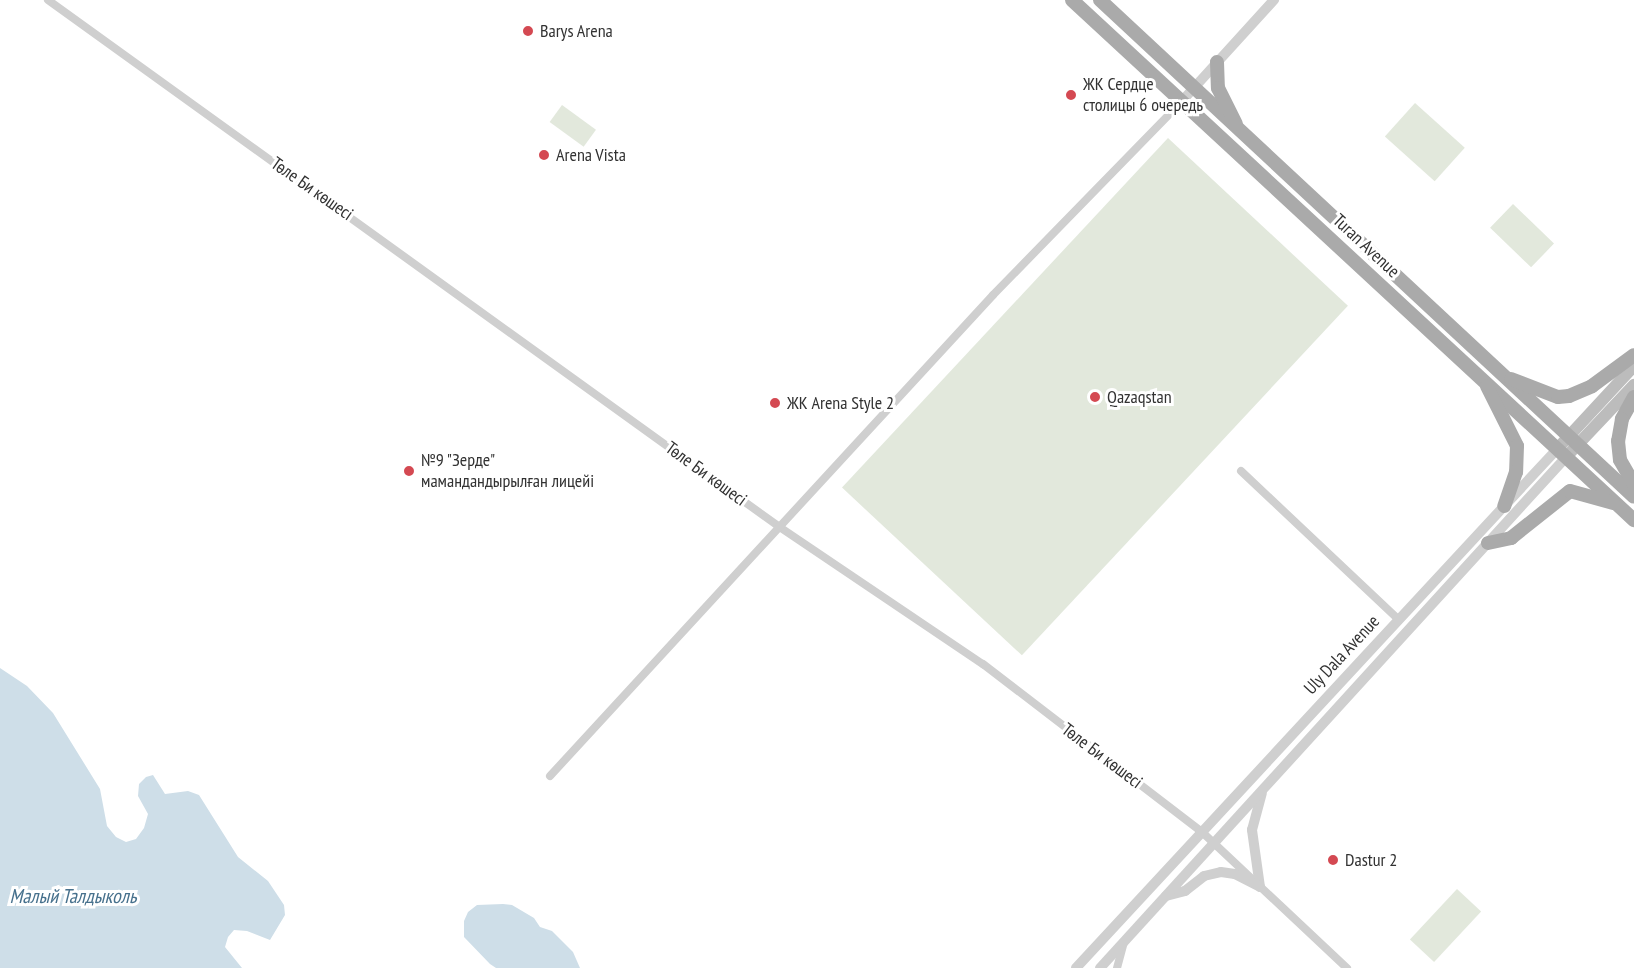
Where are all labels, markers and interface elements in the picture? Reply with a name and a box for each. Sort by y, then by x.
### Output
place label: Barys Arena [540,20,613,42]
marker: Barys Arena [521,24,535,38]
place label: ЖК Сердце столицы 6 очередь [1083,74,1203,116]
marker: ЖК Сердце столицы 6 очередь [1064,88,1078,102]
place label: Arena Vista [556,144,626,166]
marker: Arena Vista [537,148,551,162]
street label: Төле Би көшесі [267,153,357,225]
street label: Turan Avenue [1328,210,1404,282]
place label: Qazaqstan [1107,386,1172,408]
marker: Qazaqstan [1088,390,1102,404]
place label: ЖК Arena Style 2 [787,392,894,414]
marker: ЖК Arena Style 2 [768,396,782,410]
street label: Төле Би көшесі [661,437,751,511]
place label: №9 "Зерде" мамандандырылған лицейі [421,450,594,492]
marker: №9 "Зерде" мамандандырылған лицейі [402,464,416,478]
street label: Uly Dala Avenue [1299,611,1385,699]
street label: Төле Би көшесі [1057,719,1147,793]
place label: Dastur 2 [1345,849,1397,871]
marker: Dastur 2 [1326,853,1340,867]
water label: Малый Талдыколь [9,884,137,908]

